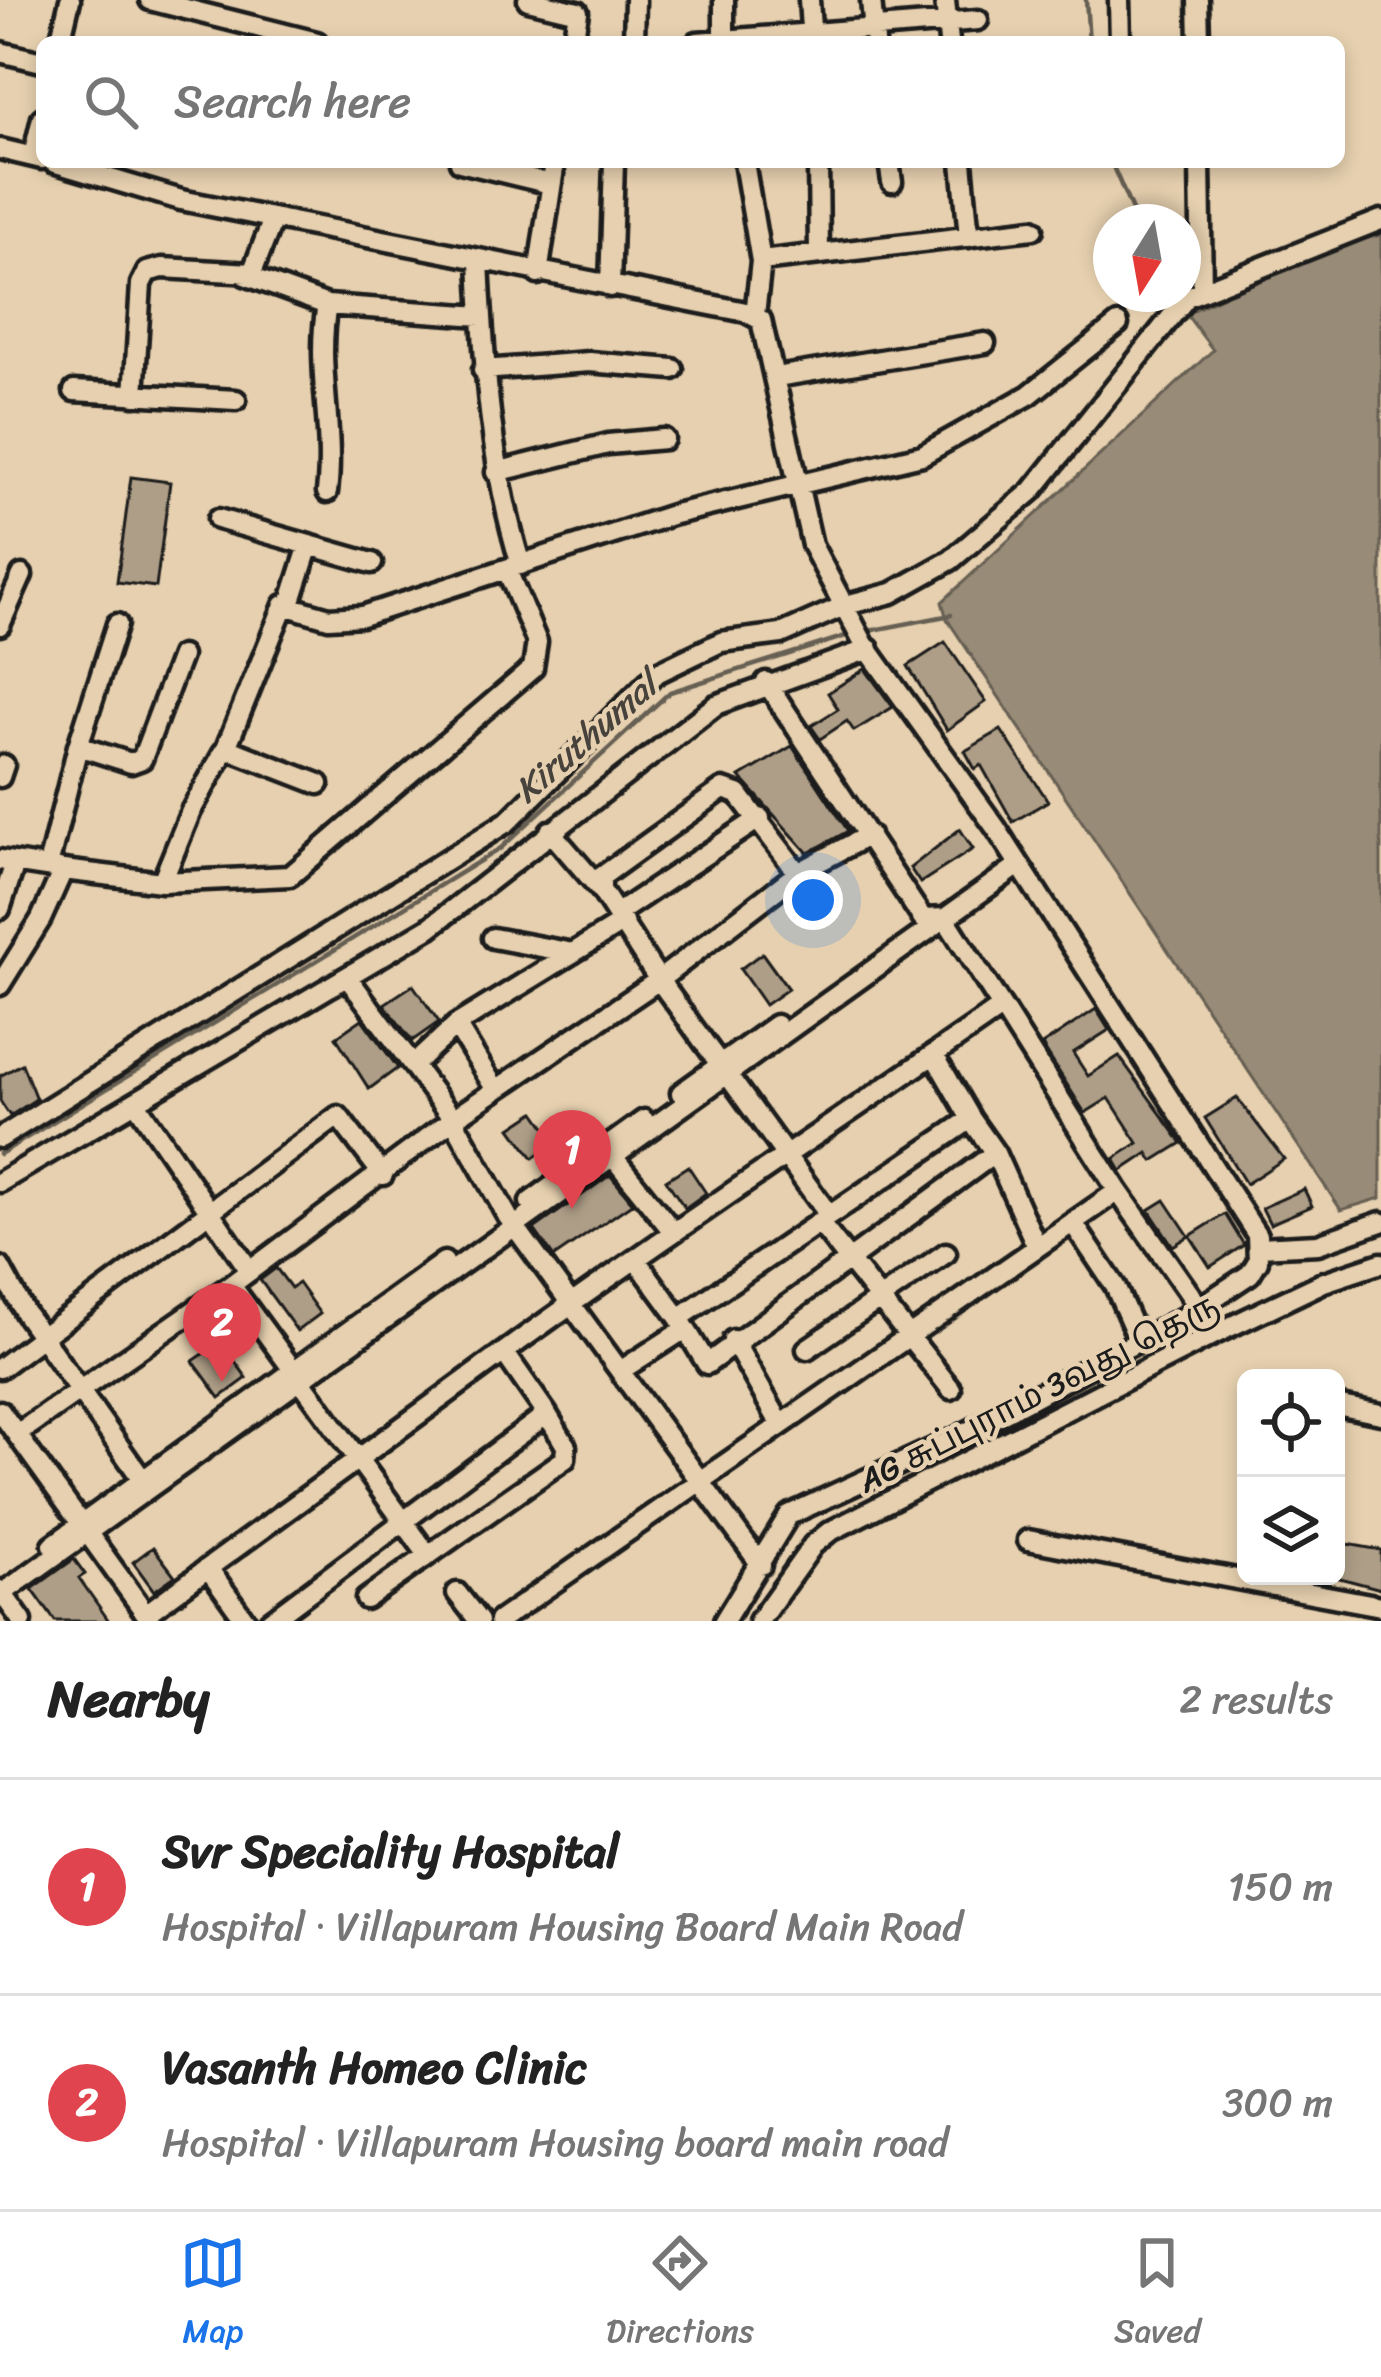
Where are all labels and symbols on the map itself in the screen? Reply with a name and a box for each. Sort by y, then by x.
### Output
north arrow [1093,204,1201,312]
water label: Kiruthumal [498,651,679,820]
your location [783,870,843,930]
pin: 1 [533,1110,611,1209]
street label: AG சுப்புராம் 3வது தெரு [847,1277,1229,1510]
pin: 2 [183,1283,261,1382]

